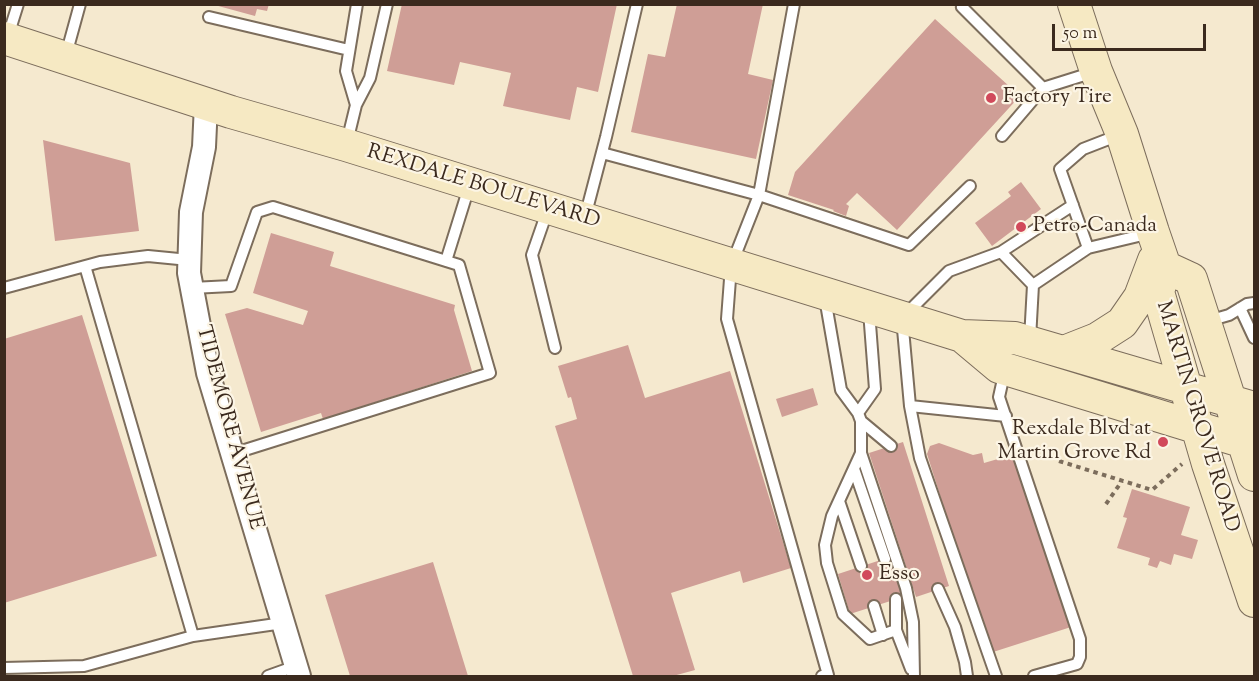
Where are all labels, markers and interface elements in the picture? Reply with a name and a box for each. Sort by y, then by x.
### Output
scale bar [1055,12,1210,50]
text: 50 m [1063,21,1097,47]
place label: Factory Tire [1003,85,1112,111]
marker: Factory Tire [984,91,998,105]
street label: REXDALE BOULEVARD [363,141,603,235]
place label: Petro-Canada [1033,214,1157,240]
marker: Petro-Canada [1014,220,1028,234]
street label: MARTIN GROVE ROAD [1149,298,1243,536]
street label: TIDEMORE AVENUE [189,323,267,533]
place label: Rexdale Blvd at Martin Grove Rd [998,417,1151,467]
marker: Rexdale Blvd at Martin Grove Rd [1156,435,1170,449]
place label: Esso [879,562,920,588]
marker: Esso [860,568,874,582]

